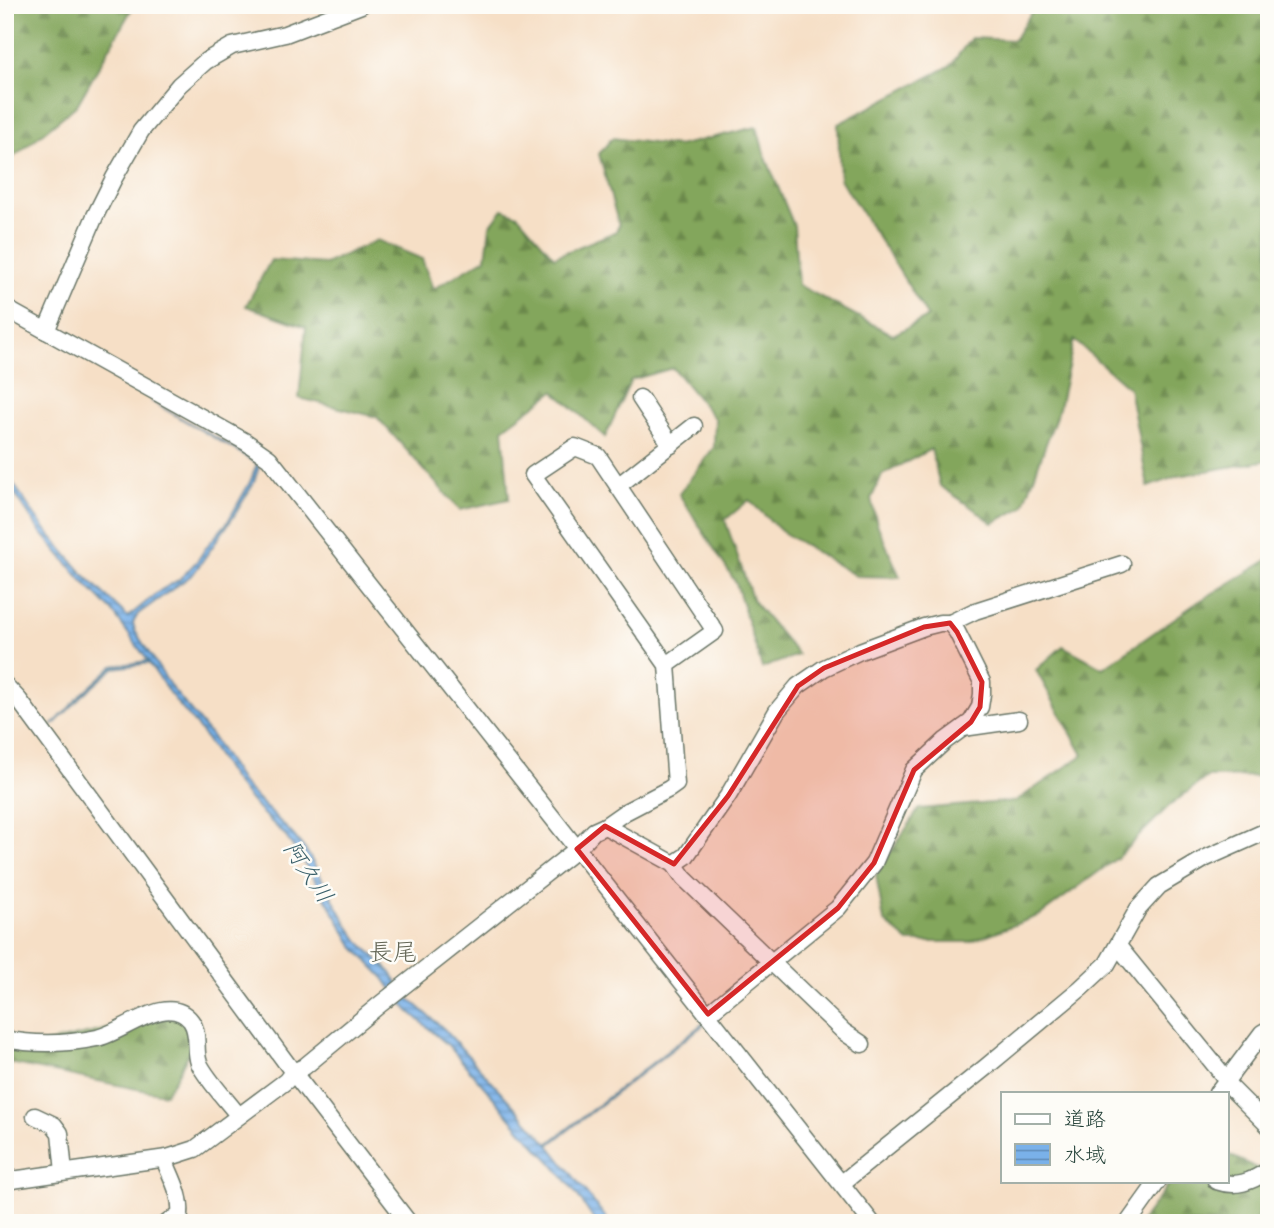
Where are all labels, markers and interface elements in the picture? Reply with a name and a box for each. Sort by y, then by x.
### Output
water label: 阿久川 [276,833,344,909]
district label: 長尾 [369,932,417,968]
legend [1001,1092,1228,1182]
text: 道路 [1064,1101,1106,1133]
text: 水域 [1064,1137,1106,1169]

